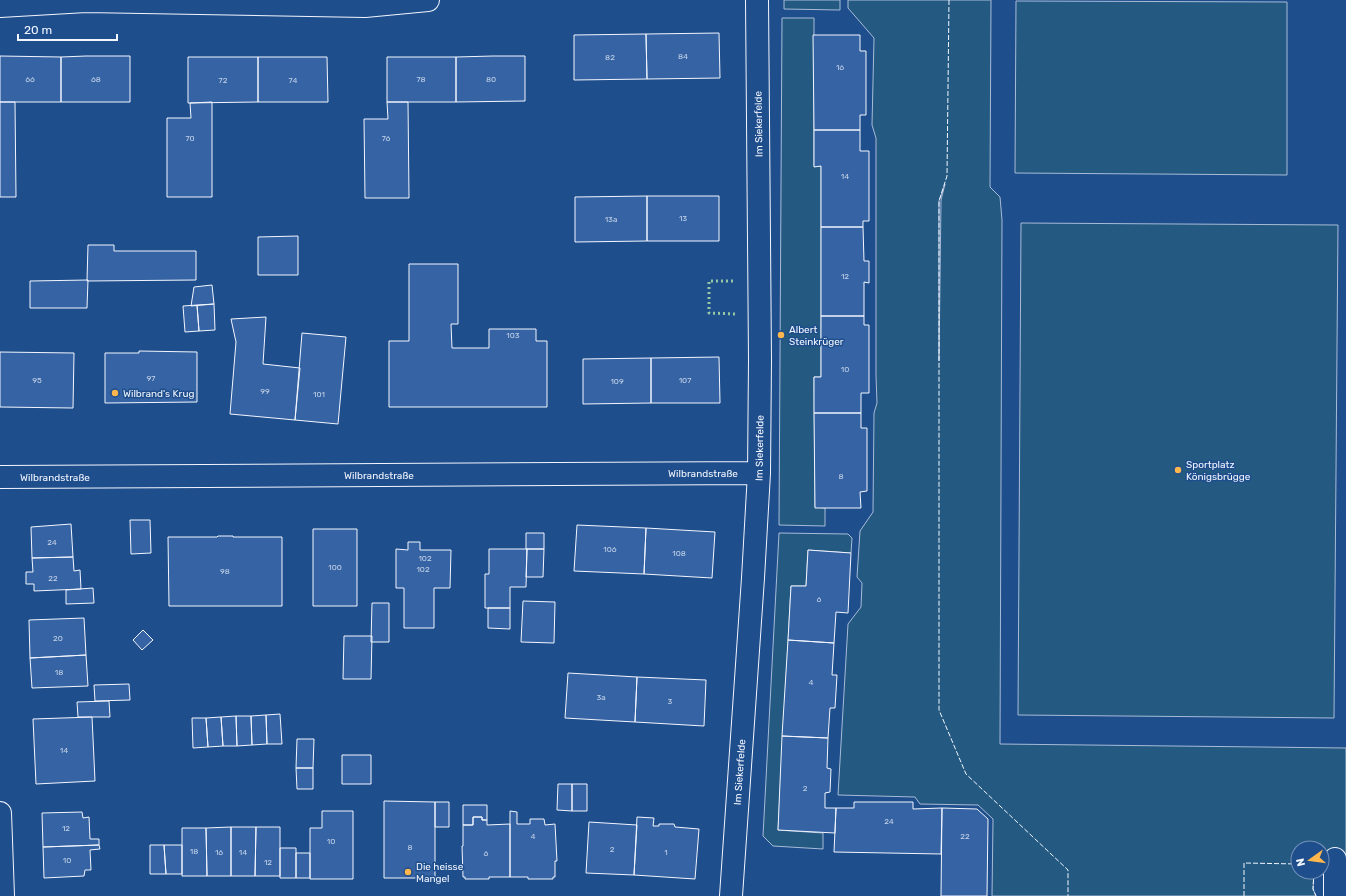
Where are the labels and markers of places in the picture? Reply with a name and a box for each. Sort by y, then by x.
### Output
place label: Albert Steinkrüger [789,324,844,348]
marker: Albert Steinkrüger [776,330,786,340]
marker: Wilbrand's Krug [110,388,120,398]
place label: Wilbrand's Krug [123,388,194,400]
place label: Sportplatz Königsbrügge [1186,459,1251,483]
marker: Sportplatz Königsbrügge [1173,465,1183,475]
place label: Die heisse Mangel [416,861,464,885]
marker: Die heisse Mangel [403,867,413,877]

